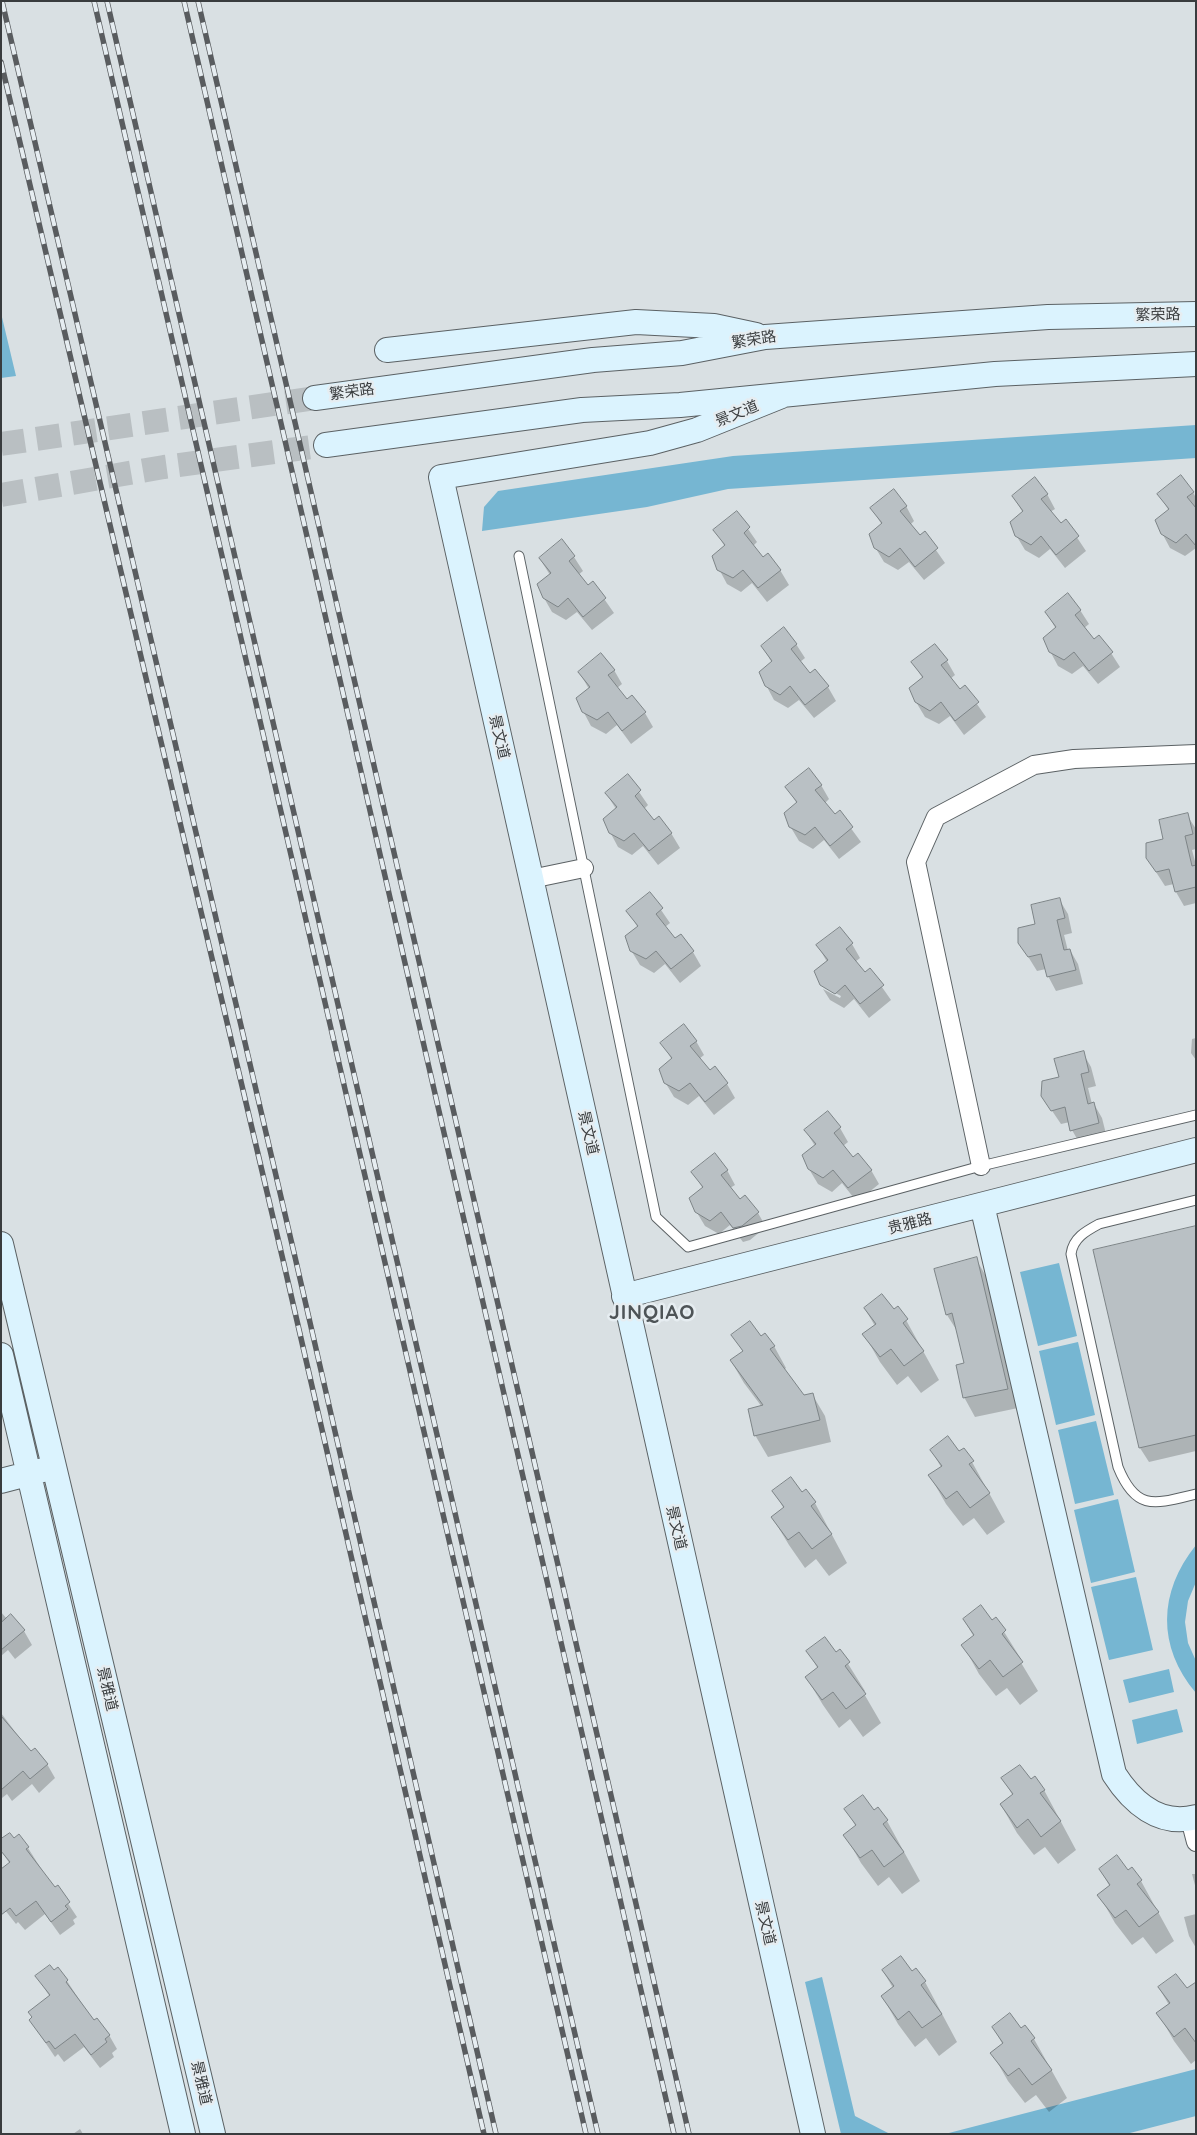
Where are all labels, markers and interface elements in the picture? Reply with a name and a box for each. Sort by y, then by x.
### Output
street label: 繁荣路 [1135,306,1181,324]
street label: 繁荣路 [730,328,778,352]
street label: 繁荣路 [328,380,376,404]
street label: 景文道 [713,397,761,431]
street label: 景文道 [485,713,513,761]
street label: 景文道 [574,1109,602,1157]
street label: 贵雅路 [886,1210,934,1238]
district label: JINQIAO [608,1301,696,1325]
street label: 景文道 [662,1504,690,1552]
street label: 景雅道 [93,1665,121,1713]
street label: 景文道 [751,1899,779,1947]
street label: 景雅道 [187,2059,215,2107]

